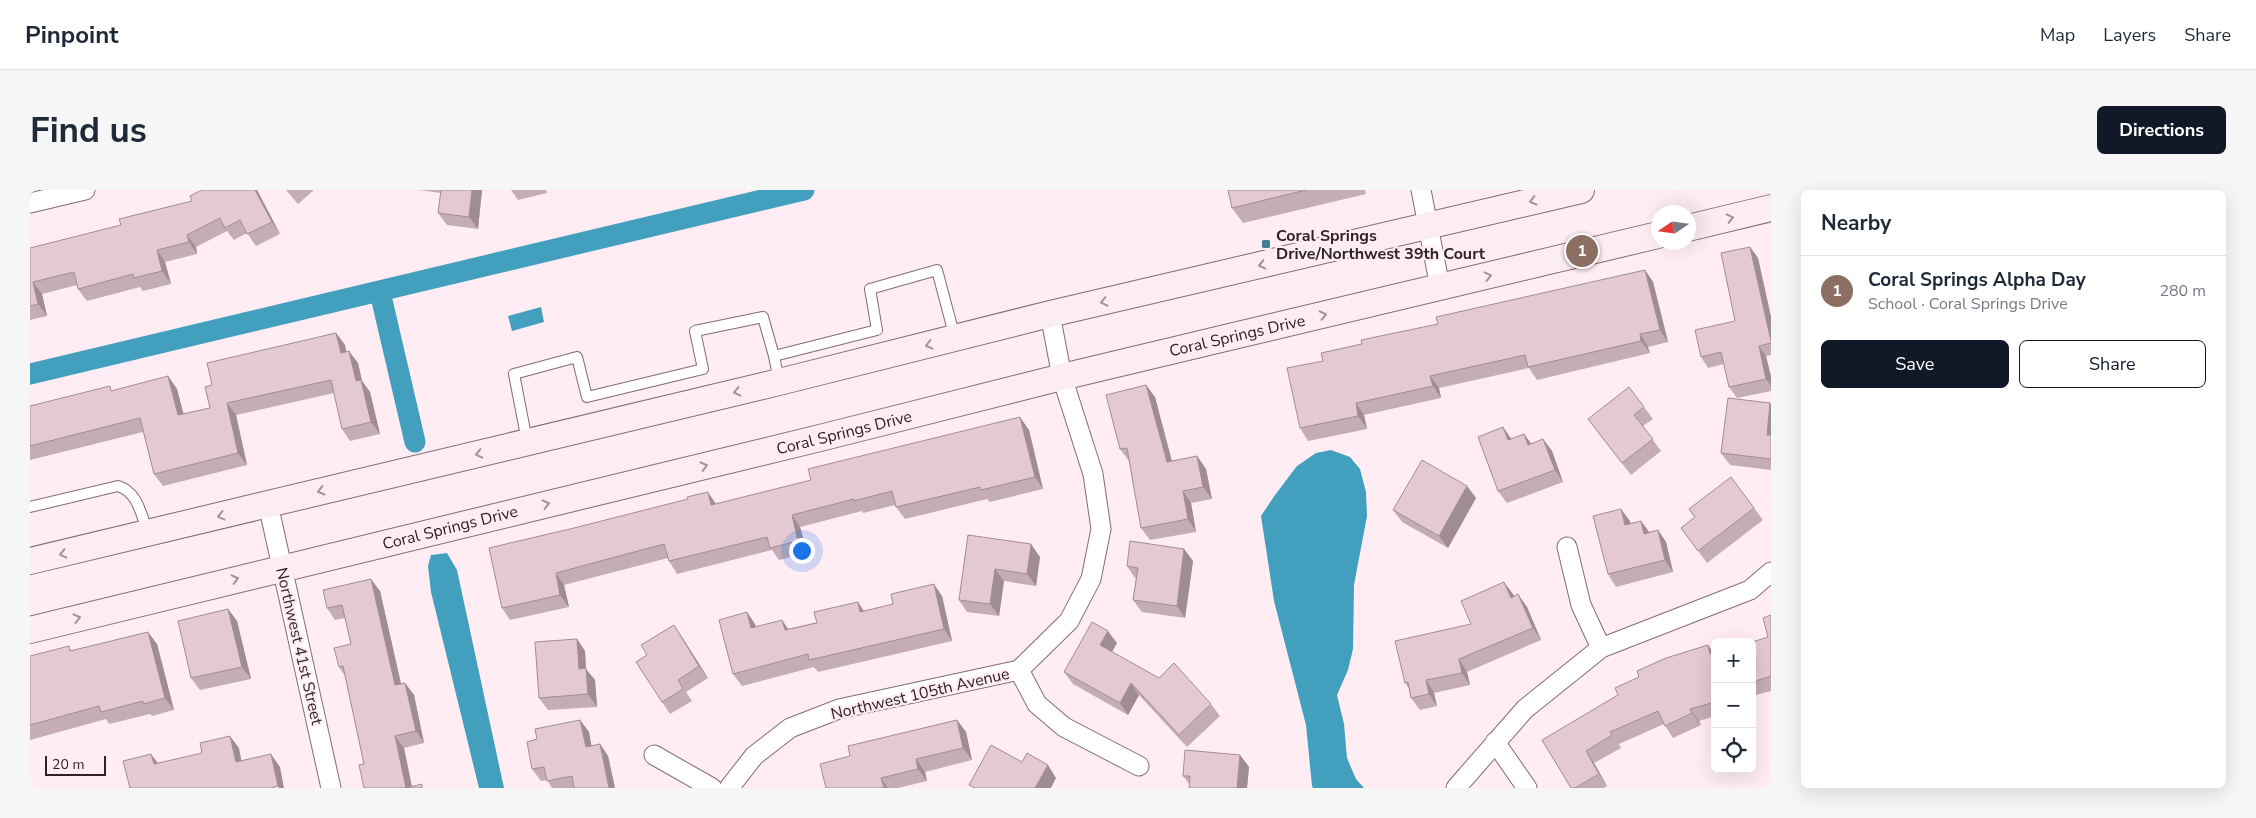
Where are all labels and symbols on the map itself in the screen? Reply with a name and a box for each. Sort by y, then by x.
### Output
one-way arrow [1529,195,1538,206]
north arrow [1651,205,1696,250]
one-way arrow [1725,213,1734,224]
place label: Coral Springs Drive/Northwest 39th Court [1276,225,1486,265]
pin: 1 [1566,232,1598,270]
marker: Coral Springs Drive/Northwest 39th Court [1260,238,1272,250]
one-way arrow [1258,259,1267,270]
one-way arrow [1483,271,1492,282]
one-way arrow [1099,296,1108,307]
street label: Coral Springs Drive [1167,310,1307,362]
one-way arrow [1319,310,1328,321]
one-way arrow [926,339,934,349]
one-way arrow [733,386,742,397]
street label: Coral Springs Drive [774,405,914,460]
one-way arrow [475,448,484,459]
one-way arrow [700,461,709,472]
one-way arrow [317,485,326,496]
one-way arrow [542,499,551,510]
street label: Coral Springs Drive [380,500,520,555]
one-way arrow [216,510,225,521]
your location [789,538,815,564]
one-way arrow [59,548,67,558]
street label: Northwest 41st Street [270,565,328,727]
one-way arrow [231,574,240,585]
one-way arrow [73,614,81,624]
street label: Northwest 105th Avenue [829,663,1012,725]
scale bar [45,753,106,776]

